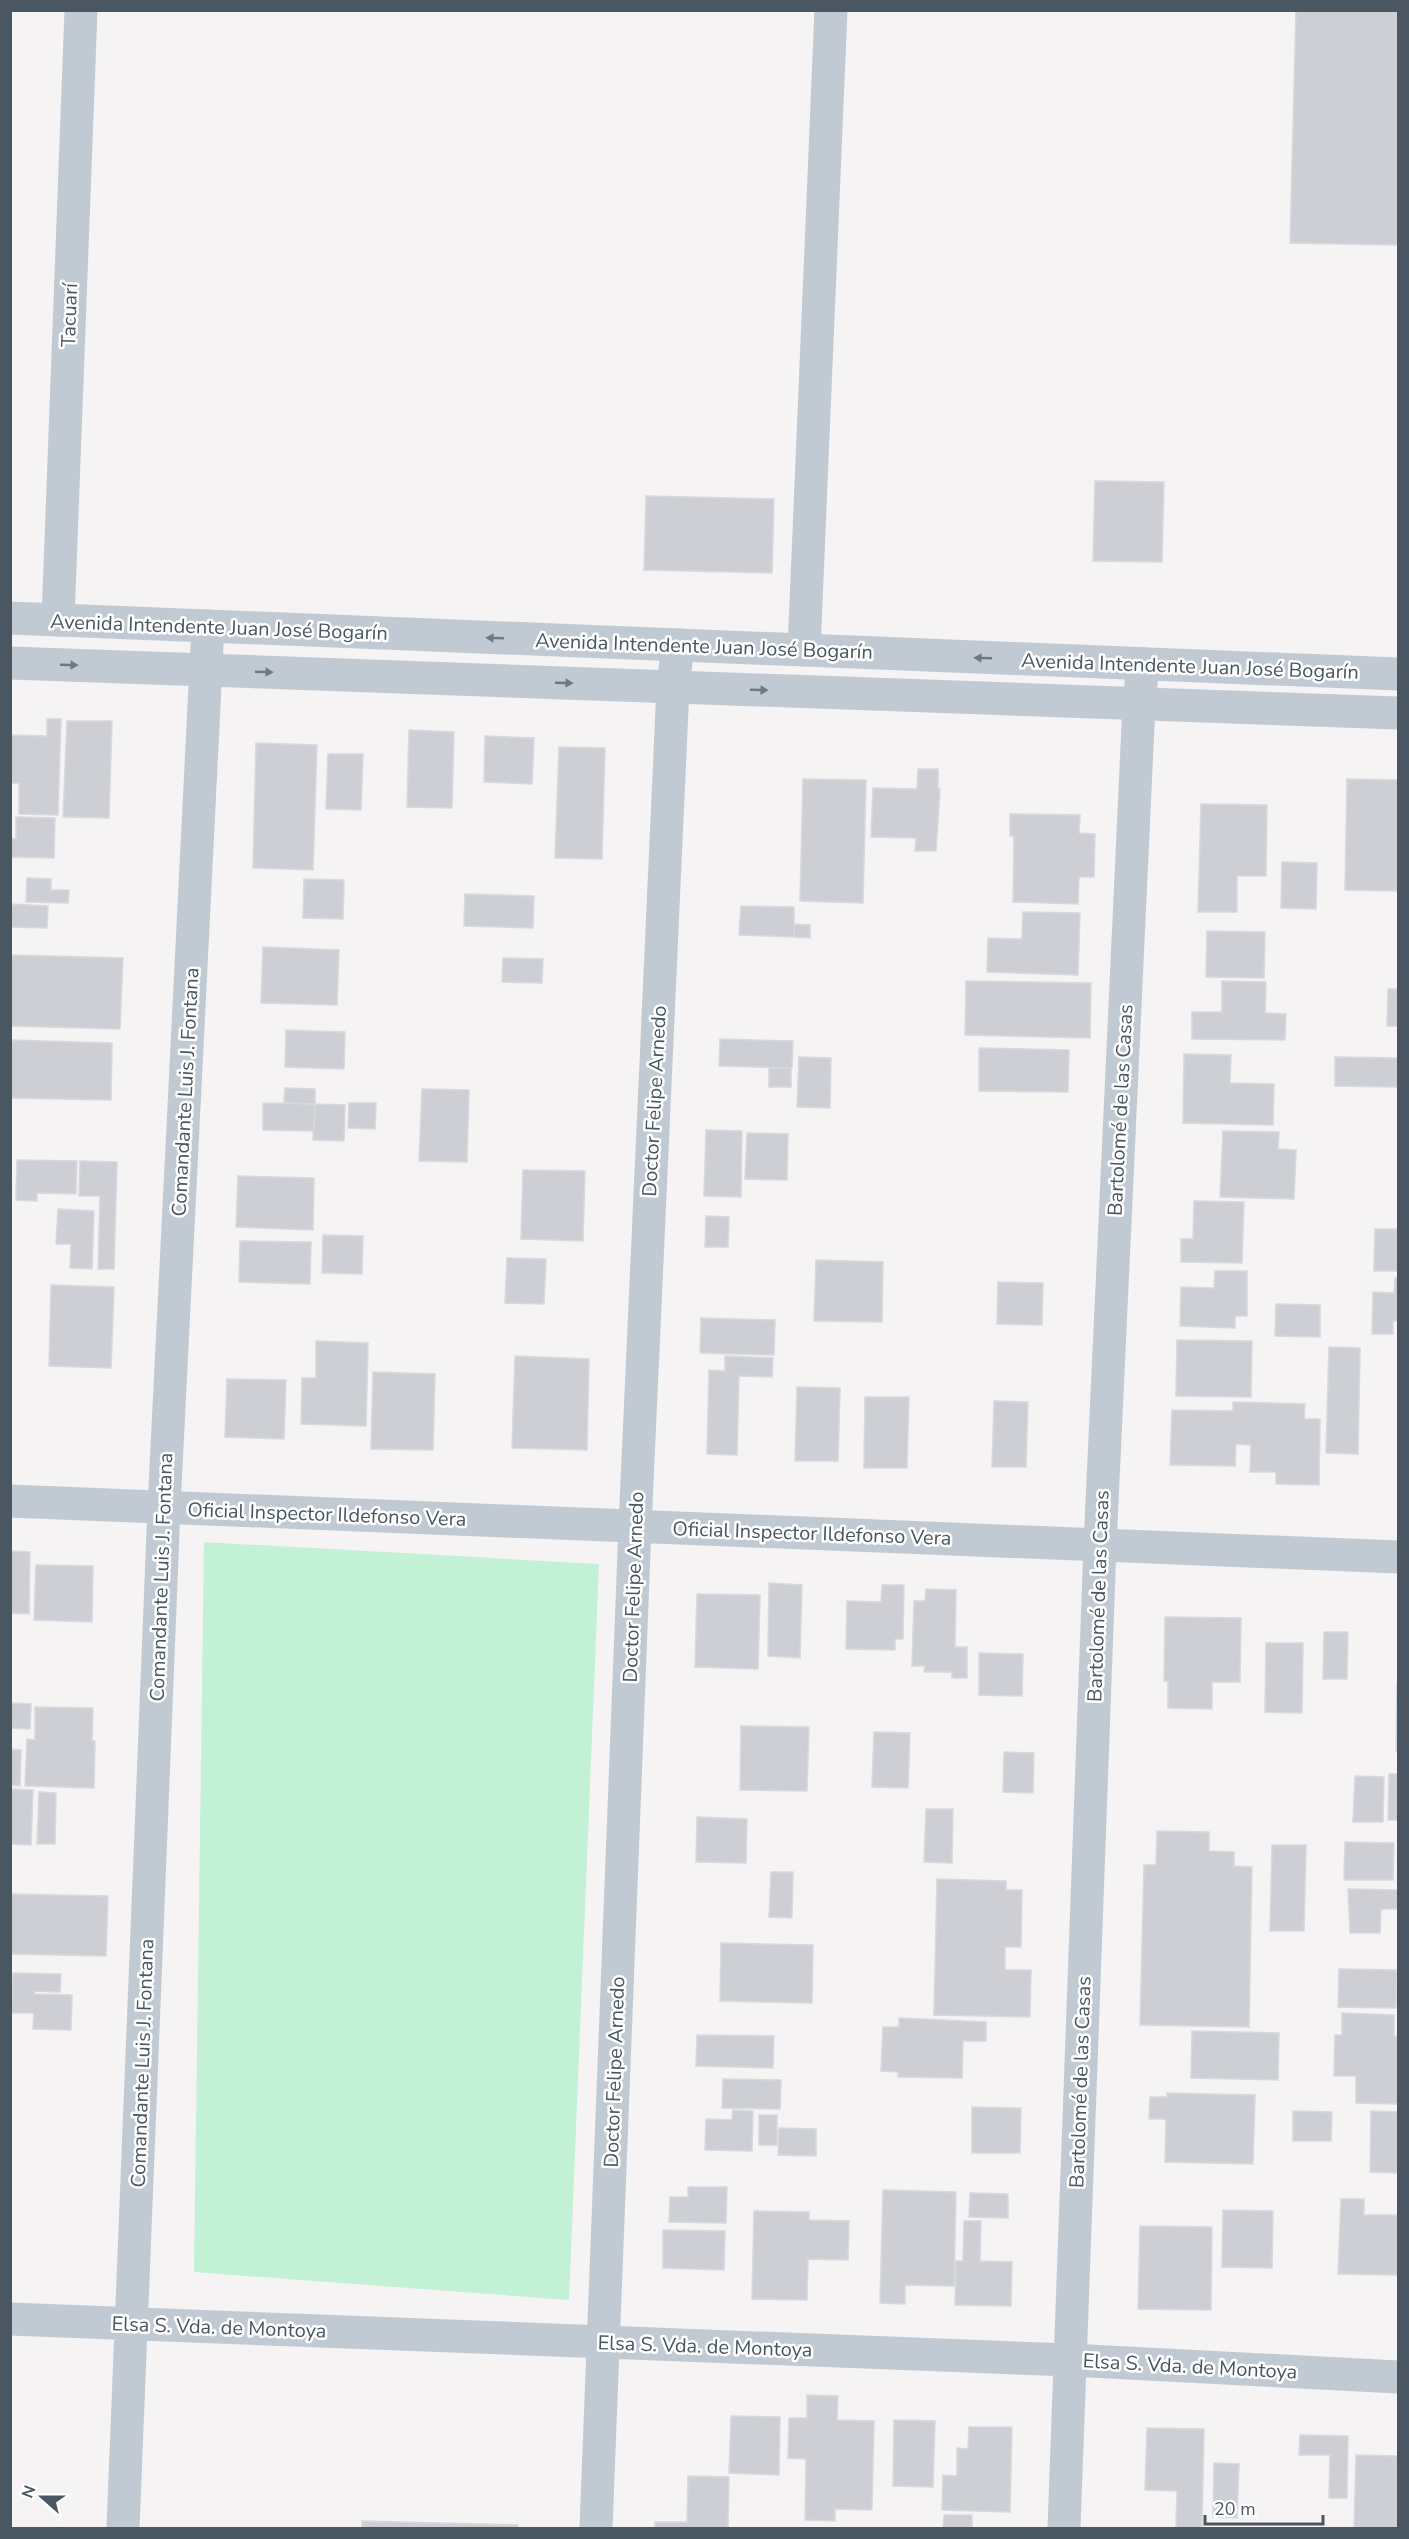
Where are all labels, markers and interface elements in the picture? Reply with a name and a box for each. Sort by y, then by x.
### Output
street label: Tacuarí [55,281,84,347]
street label: Avenida Intendente Juan José Bogarín [50,608,388,647]
street label: Avenida Intendente Juan José Bogarín [535,627,873,666]
one-way arrow [485,633,504,642]
street label: Avenida Intendente Juan José Bogarín [1021,647,1359,686]
one-way arrow [974,653,993,662]
one-way arrow [59,661,78,670]
one-way arrow [254,668,273,677]
one-way arrow [554,679,573,688]
one-way arrow [749,686,768,695]
street label: Comandante Luis J. Fontana [166,967,205,1217]
street label: Bartolomé de las Casas [1101,1003,1140,1217]
street label: Doctor Felipe Arnedo [636,1005,673,1197]
street label: Comandante Luis J. Fontana [144,1452,179,1702]
street label: Bartolomé de las Casas [1081,1490,1116,1702]
street label: Doctor Felipe Arnedo [617,1491,650,1683]
street label: Oficial Inspector Ildefonso Vera [187,1496,467,1533]
street label: Oficial Inspector Ildefonso Vera [672,1515,952,1552]
street label: Comandante Luis J. Fontana [125,1938,160,2188]
street label: Doctor Felipe Arnedo [598,1976,631,2168]
street label: Bartolomé de las Casas [1063,1976,1098,2188]
street label: Elsa S. Vda. de Montoya [111,2310,327,2345]
street label: Elsa S. Vda. de Montoya [597,2329,813,2364]
street label: Elsa S. Vda. de Montoya [1082,2347,1298,2386]
north arrow [12,2467,72,2527]
text: N [17,2482,41,2502]
scale bar [1205,2488,1324,2526]
text: 20 m [1214,2497,1256,2521]

